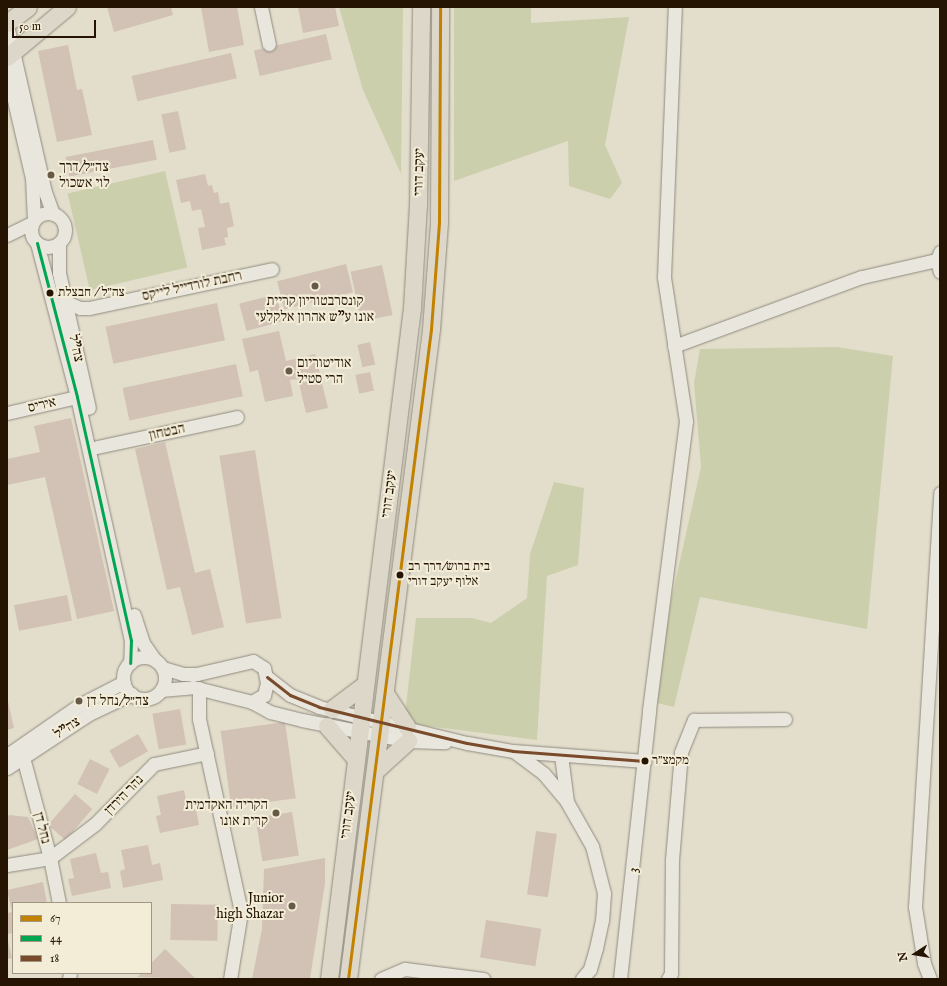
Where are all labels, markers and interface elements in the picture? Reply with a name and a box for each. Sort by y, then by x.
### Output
scale bar [14,12,98,38]
text: 50 m [19,19,41,34]
street label: יעקב דורי [410,148,428,196]
place label: צה״ל/דרך לוי אשכול [59,159,110,192]
marker: צה״ל/דרך לוי אשכול [46,170,56,180]
street label: רחבת לורדייל לייקס [141,267,243,305]
marker: קונסרבטוריון קריית אונו ע"ש אהרון אלקלעי [310,281,320,291]
place label: צה״ל / חבצלת [58,285,125,301]
marker: צה״ל / חבצלת [45,288,55,298]
place label: קונסרבטוריון קריית אונו ע"ש אהרון אלקלעי [256,293,374,326]
street label: צה"ל [65,333,87,363]
place label: אודיטוריום הרי סטיל [297,355,352,388]
marker: אודיטוריום הרי סטיל [284,366,294,376]
street label: איריס [26,394,58,416]
street label: הבטחון [147,420,187,444]
street label: יעקב דורי [378,469,400,519]
place label: בית ברוש/דרך רב אלוף יעקב דורי [408,560,490,591]
marker: בית ברוש/דרך רב אלוף יעקב דורי [395,570,405,580]
place label: צה״ל/נחל דן [87,693,149,709]
marker: צה״ל/נחל דן [74,696,84,706]
street label: צה"ל [51,713,83,743]
place label: מקמצ״ר [652,753,689,769]
marker: מקמצ״ר [640,756,650,766]
street label: נהר הירדן [101,772,147,818]
street label: יעקב דורי [337,790,359,840]
place label: הקריה האקדמית קרית אונו [185,797,268,830]
marker: הקריה האקדמית קרית אונו [271,808,281,818]
street label: נחל דן [30,811,54,845]
street label: 3 [624,867,642,873]
place label: Junior high Shazar [216,890,284,922]
marker: Junior high Shazar [287,901,297,911]
legend [12,902,152,974]
text: 67 [50,911,61,926]
text: 44 [50,931,62,946]
north arrow [895,934,935,974]
text: N [895,950,911,963]
text: 18 [50,951,59,966]

